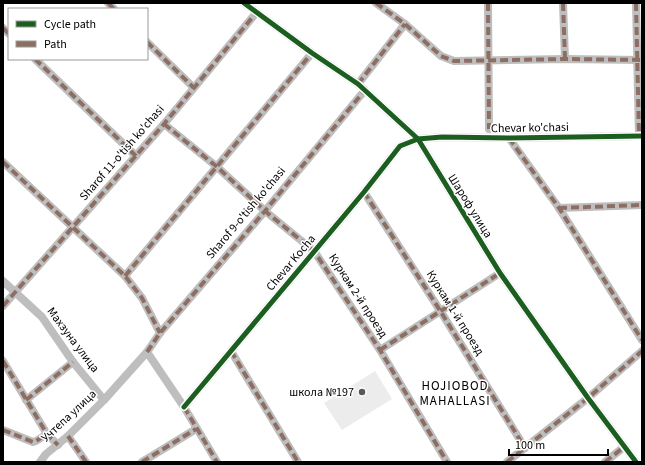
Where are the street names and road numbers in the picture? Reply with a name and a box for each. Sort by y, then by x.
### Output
street label: Sharof 11-o'tish ko'chasi [76,101,168,205]
street label: Chevar ko'chasi [491,119,569,137]
street label: Sharof 9-o'tish ko'chasi [202,163,290,263]
street label: Шароф улица [444,171,496,241]
street label: Chevar Kocha [262,231,320,295]
street label: Куркам 2-й проезд [324,251,392,342]
street label: Куркам 1-й проезд [422,267,488,359]
street label: Махзуна улица [43,304,103,376]
street label: Учтепа улица [38,386,100,446]

